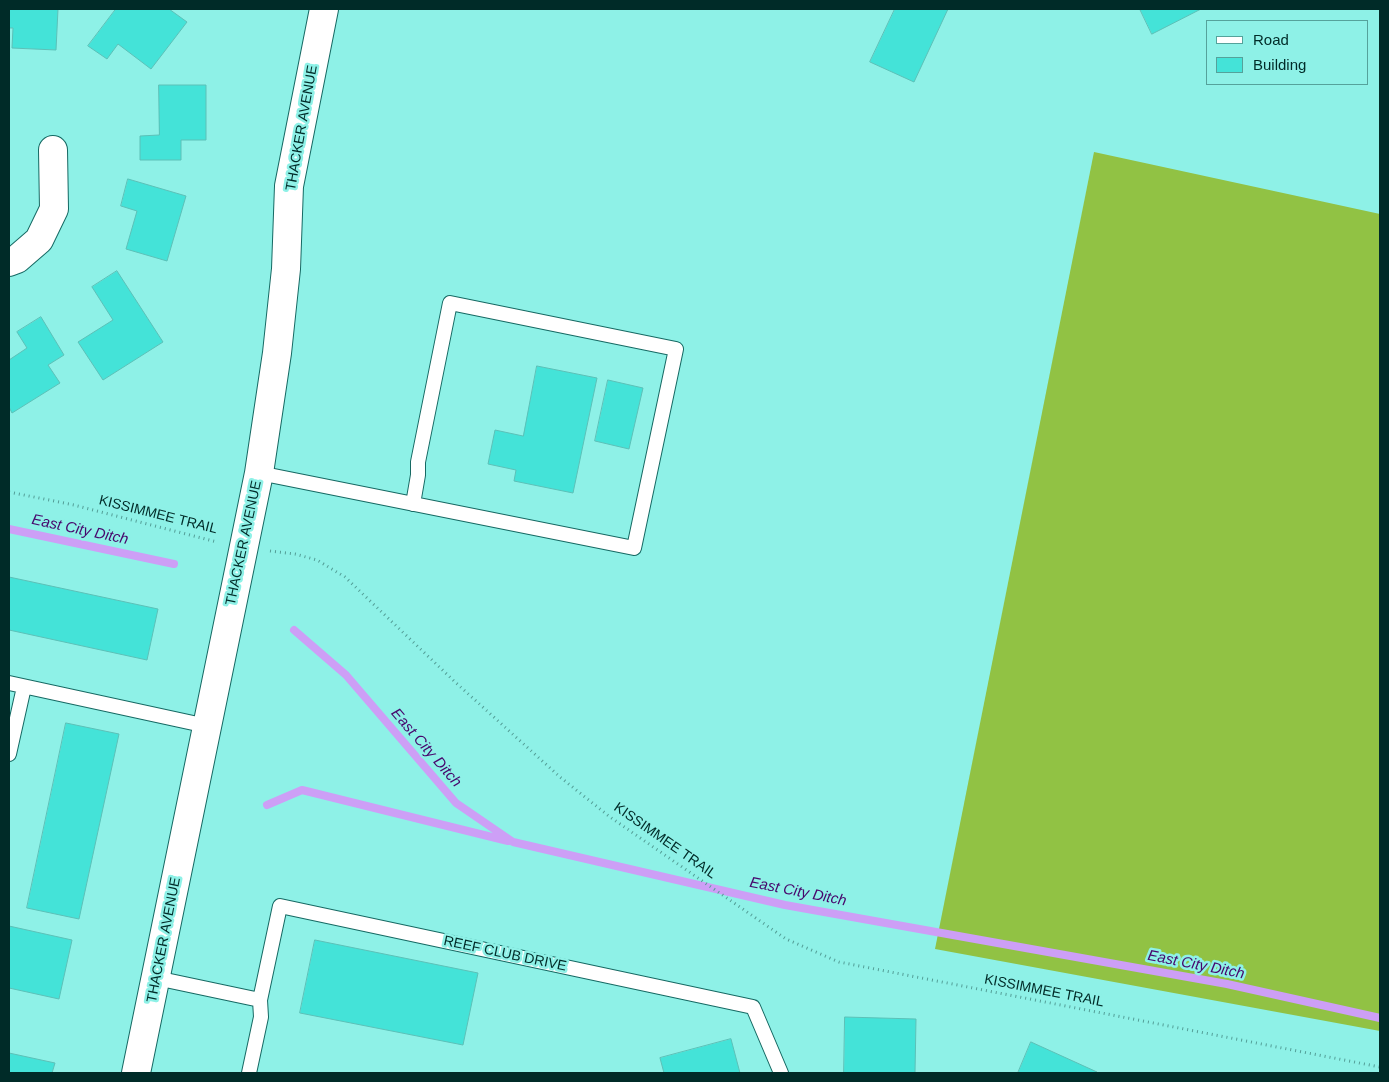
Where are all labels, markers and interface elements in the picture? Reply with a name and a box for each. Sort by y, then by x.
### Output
legend [1206,20,1369,85]
text: Road [1253,31,1289,48]
text: Building [1253,56,1306,73]
street label: THACKER AVENUE [283,64,321,192]
street label: THACKER AVENUE [223,479,265,607]
street label: KISSIMMEE TRAIL [97,492,219,538]
water label: East City Ditch [30,511,130,549]
water label: East City Ditch [387,705,465,791]
street label: KISSIMMEE TRAIL [610,799,720,883]
water label: East City Ditch [748,874,848,910]
street label: THACKER AVENUE [144,876,184,1004]
street label: REEF CLUB DRIVE [442,933,568,975]
water label: East City Ditch [1146,947,1246,983]
street label: KISSIMMEE TRAIL [983,971,1105,1011]

